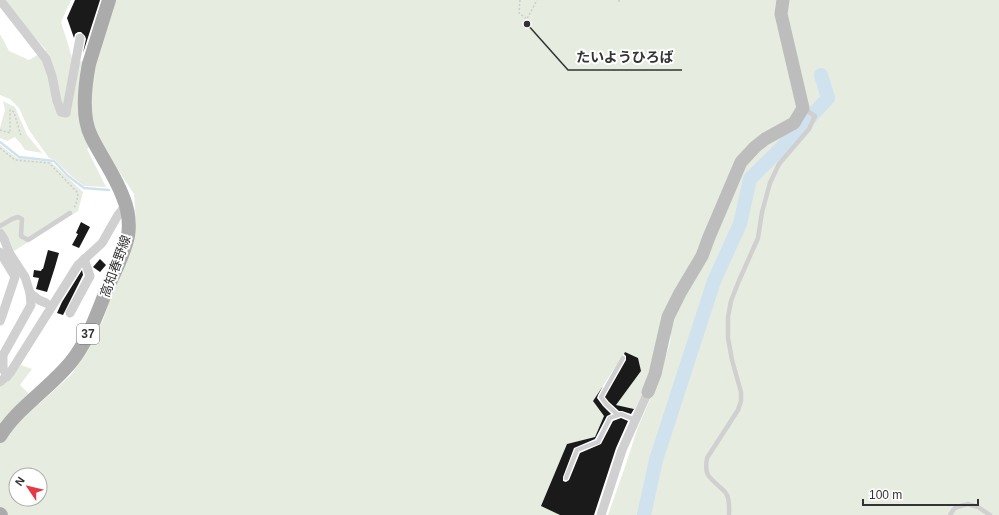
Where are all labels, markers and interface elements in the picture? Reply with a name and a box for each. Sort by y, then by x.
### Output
callout: たいようひろば [568,44,682,70]
text: たいようひろば [576,49,674,65]
street label: 高知春野線 [97,233,134,299]
road number: 37 [77,324,99,344]
north arrow [8,467,48,507]
text: N [13,475,27,488]
scale bar [863,481,978,507]
text: 100 m [869,488,902,502]

